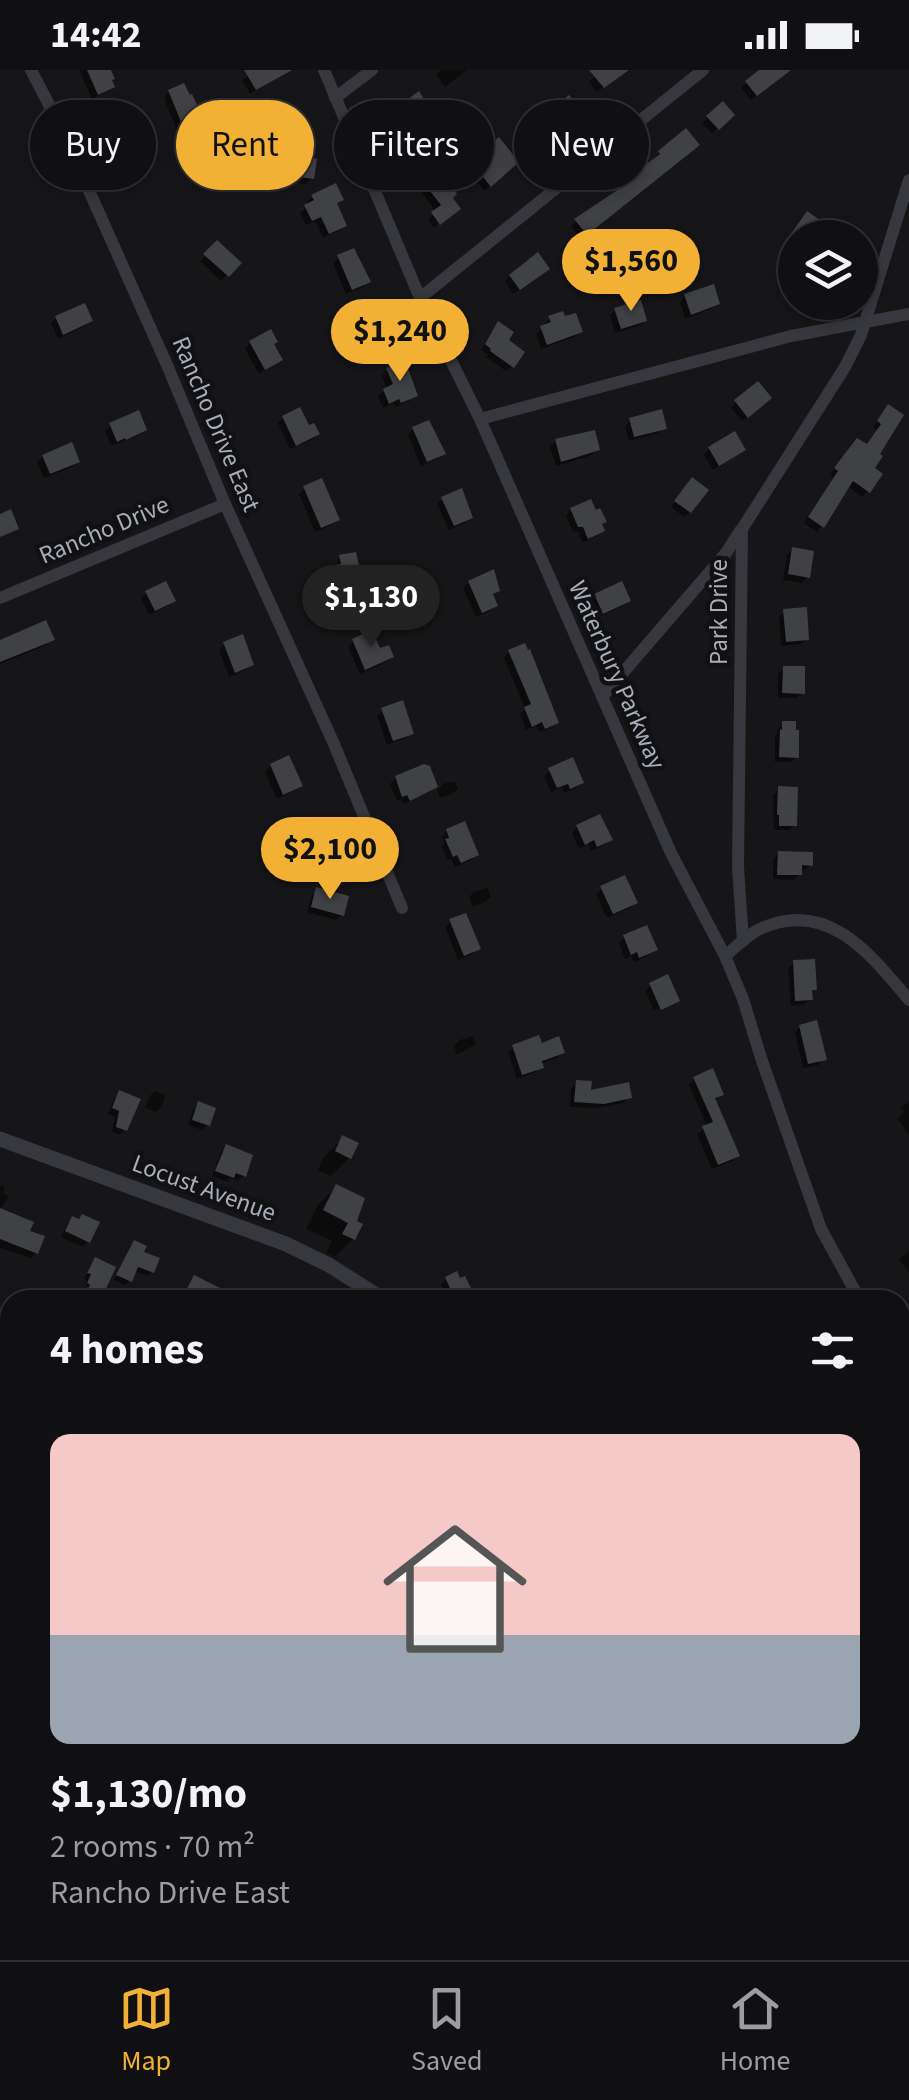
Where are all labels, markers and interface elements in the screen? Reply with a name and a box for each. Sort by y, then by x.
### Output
text: 14:42 [50,8,142,62]
chip: Buy [30,100,156,190]
chip: Rent [176,100,314,190]
chip: Filters [334,100,494,190]
chip: New [514,100,649,190]
map controls [778,220,878,320]
button: layers [778,220,878,320]
pin: $1,560 [550,229,712,314]
text: $1,560 [584,238,678,284]
pin: $1,240 [319,299,481,384]
text: $1,240 [353,308,447,354]
street label: Rancho Drive East [163,331,269,518]
street label: Rancho Drive [33,486,175,574]
street label: Park Drive [701,559,737,665]
pin: $1,130 [290,565,452,650]
text: $1,130 [324,574,418,620]
street label: Waterbury Parkway [559,575,675,775]
pin: $2,100 [249,817,411,902]
text: $2,100 [283,826,377,872]
street label: Locust Avenue [127,1145,281,1231]
text: 4 homes [50,1320,204,1380]
icon: filters [805,1323,860,1378]
icon: home [365,1499,545,1679]
text: $1,130/mo [50,1764,247,1824]
text: 2 rooms · 70 m² [50,1824,255,1870]
text: Rancho Drive East [50,1870,290,1916]
tab: Map [119,1981,174,2081]
tab: Saved [411,1981,482,2081]
tab: Home [720,1981,790,2081]

